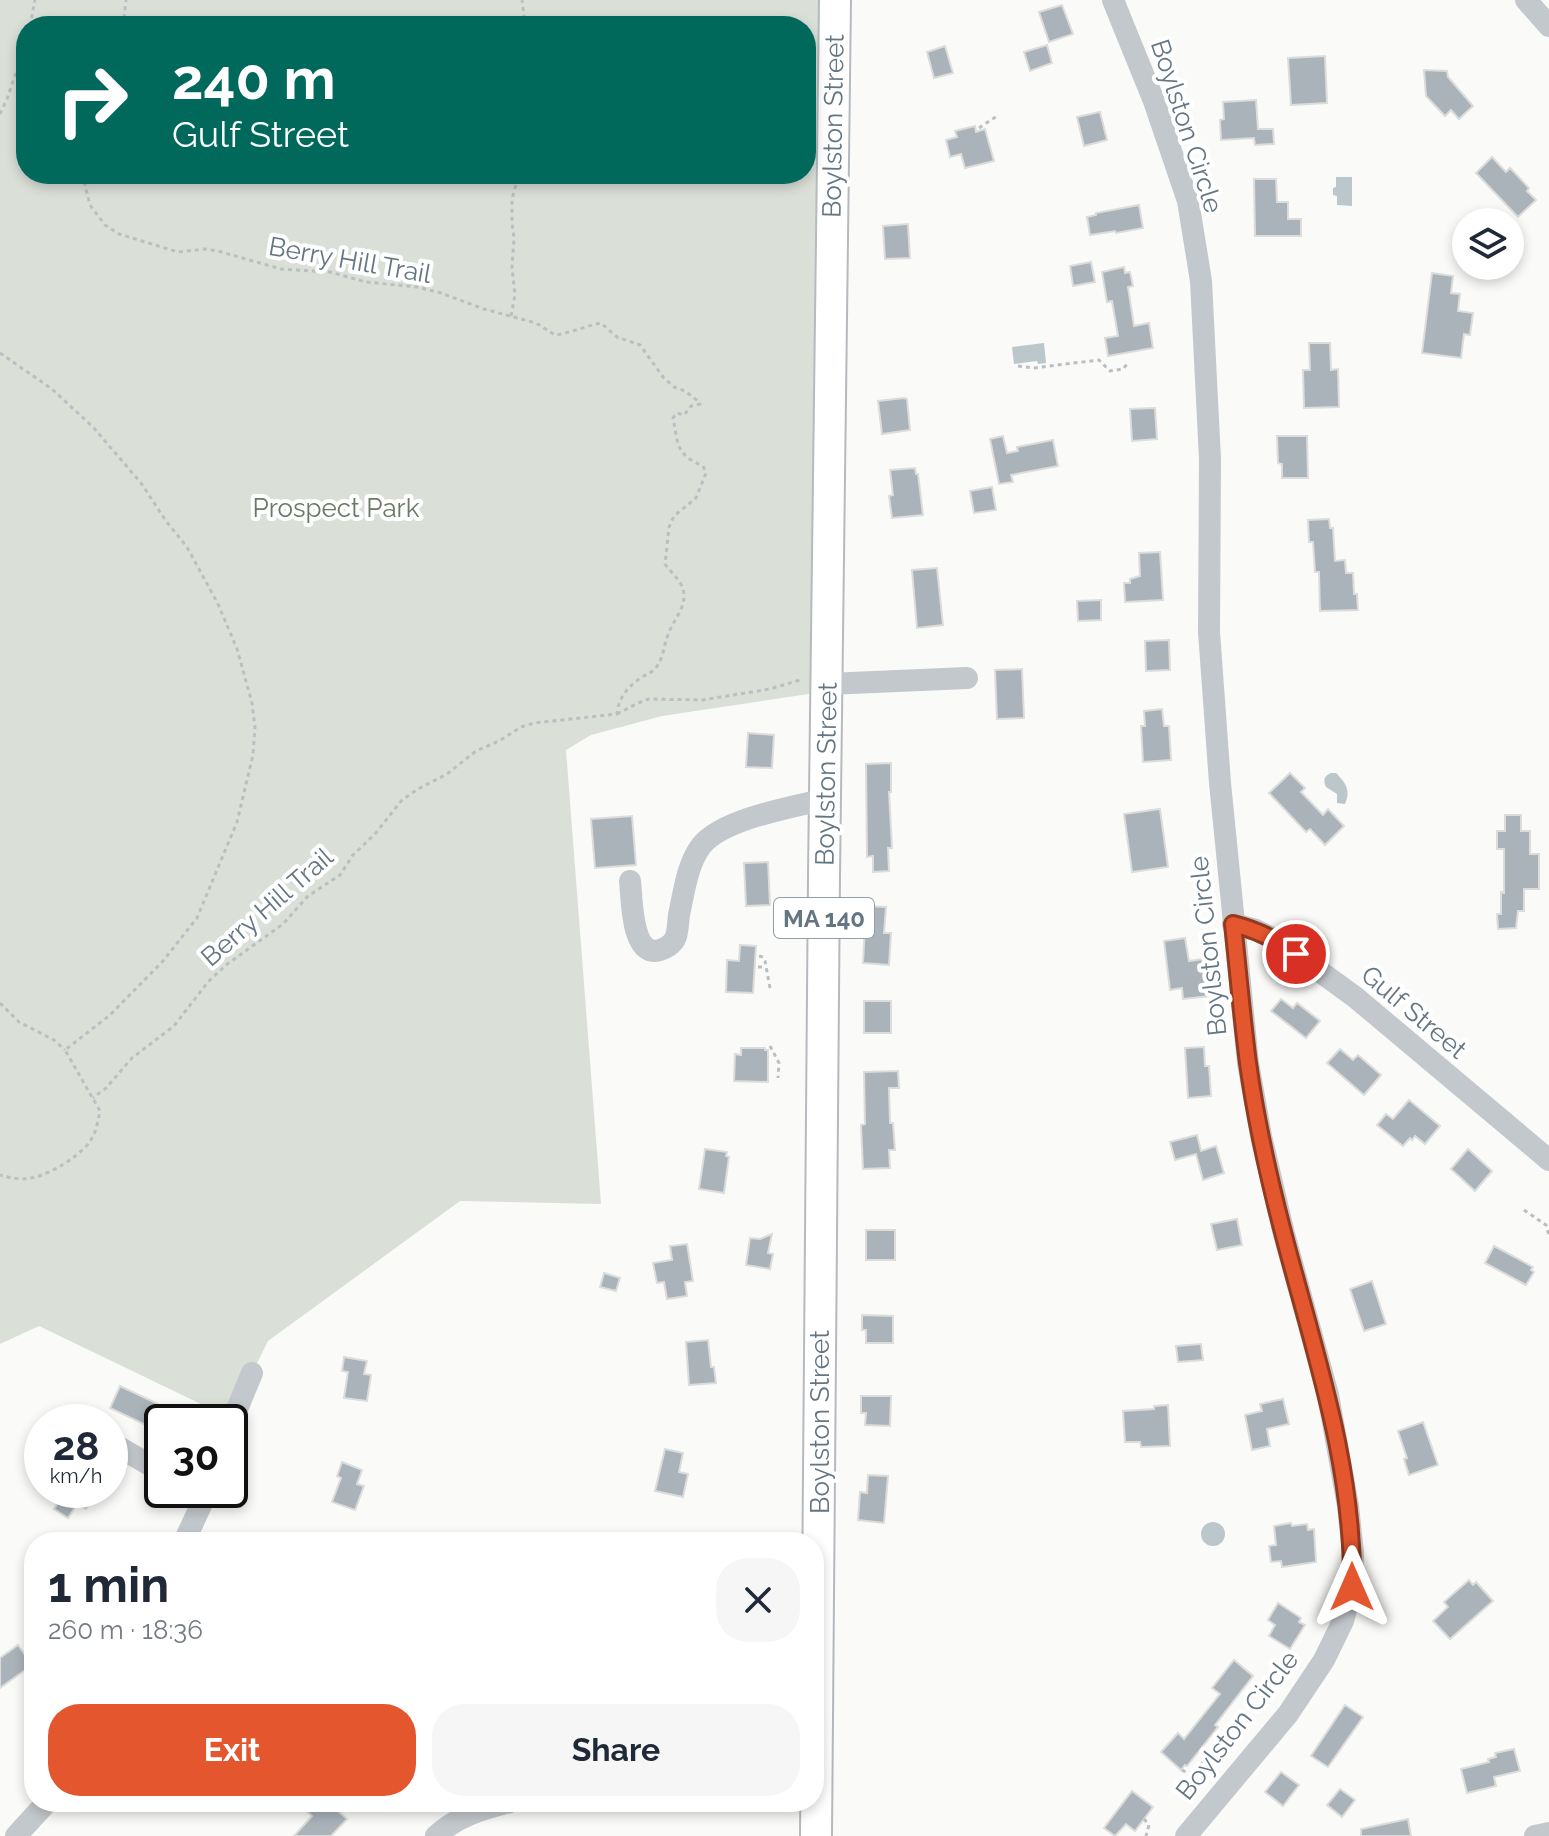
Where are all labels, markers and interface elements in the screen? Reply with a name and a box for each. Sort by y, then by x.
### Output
street label: Boylston Street [816,34,850,218]
street label: Boylston Circle [1145,35,1229,217]
text: 240 m [172,46,336,112]
icon: right [40,48,144,152]
text: Gulf Street [172,113,349,155]
map controls [1452,208,1524,280]
button: layers [1452,208,1524,280]
street label: Berry Hill Trail [266,231,434,289]
park label: Prospect Park [253,493,420,523]
street label: Boylston Street [809,682,843,866]
street label: Berry Hill Trail [195,841,340,972]
street label: Boylston Circle [1184,855,1232,1037]
road number: MA 140 [774,898,874,938]
pin [1262,920,1330,988]
icon: arrive [1274,932,1318,976]
street label: Gulf Street [1355,959,1473,1065]
street label: Boylston Street [805,1330,835,1514]
speed limit sign: 30 [144,1404,248,1508]
text: 28 [53,1422,99,1469]
text: km/h [50,1464,102,1488]
position arrow [1310,1545,1394,1629]
text: 1 min [48,1557,169,1613]
button: close [716,1558,800,1642]
text: 260 m · 18:36 [48,1615,203,1645]
street label: Boylston Circle [1170,1645,1304,1805]
button: Exit [48,1704,416,1796]
button: Share [432,1704,800,1796]

